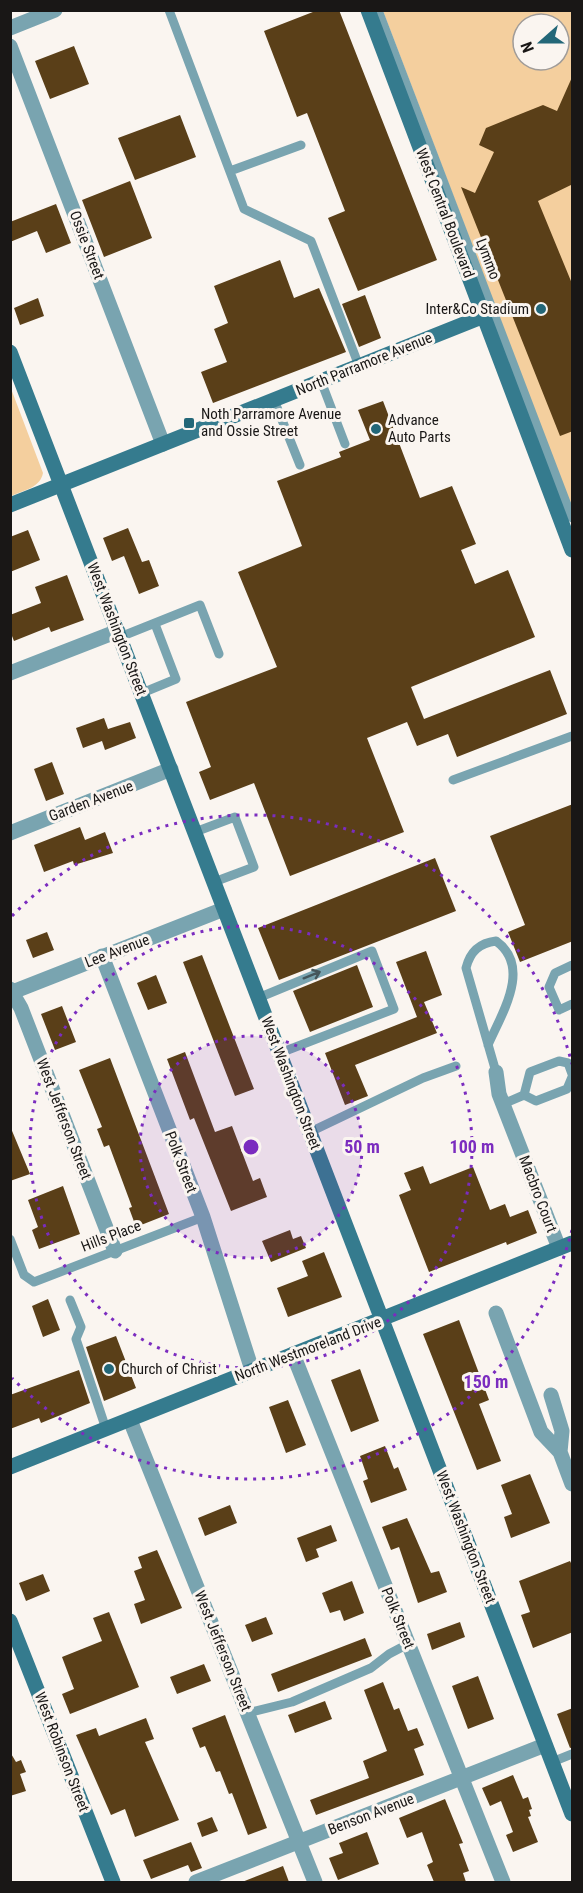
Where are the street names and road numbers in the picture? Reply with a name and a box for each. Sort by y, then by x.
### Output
street label: West Central Boulevard [412,146,478,280]
street label: Ossie Street [66,208,108,282]
street label: Lymmo [472,236,504,282]
street label: North Parramore Avenue [293,328,435,400]
street label: West Washington Street [83,560,151,698]
street label: Garden Avenue [46,777,136,825]
street label: Lee Avenue [82,930,152,972]
street label: West Washington Street [257,1014,325,1152]
street label: West Jefferson Street [33,1056,95,1182]
street label: Polk Street [161,1129,201,1195]
street label: Macbro Court [515,1153,561,1235]
street label: Hills Place [78,1216,144,1256]
street label: North Westmoreland Drive [232,1313,384,1385]
street label: West Washington Street [432,1468,500,1606]
street label: Polk Street [378,1585,418,1651]
street label: West Jefferson Street [191,1588,255,1714]
street label: West Robinson Street [31,1690,93,1814]
street label: Benson Avenue [325,1789,417,1839]

